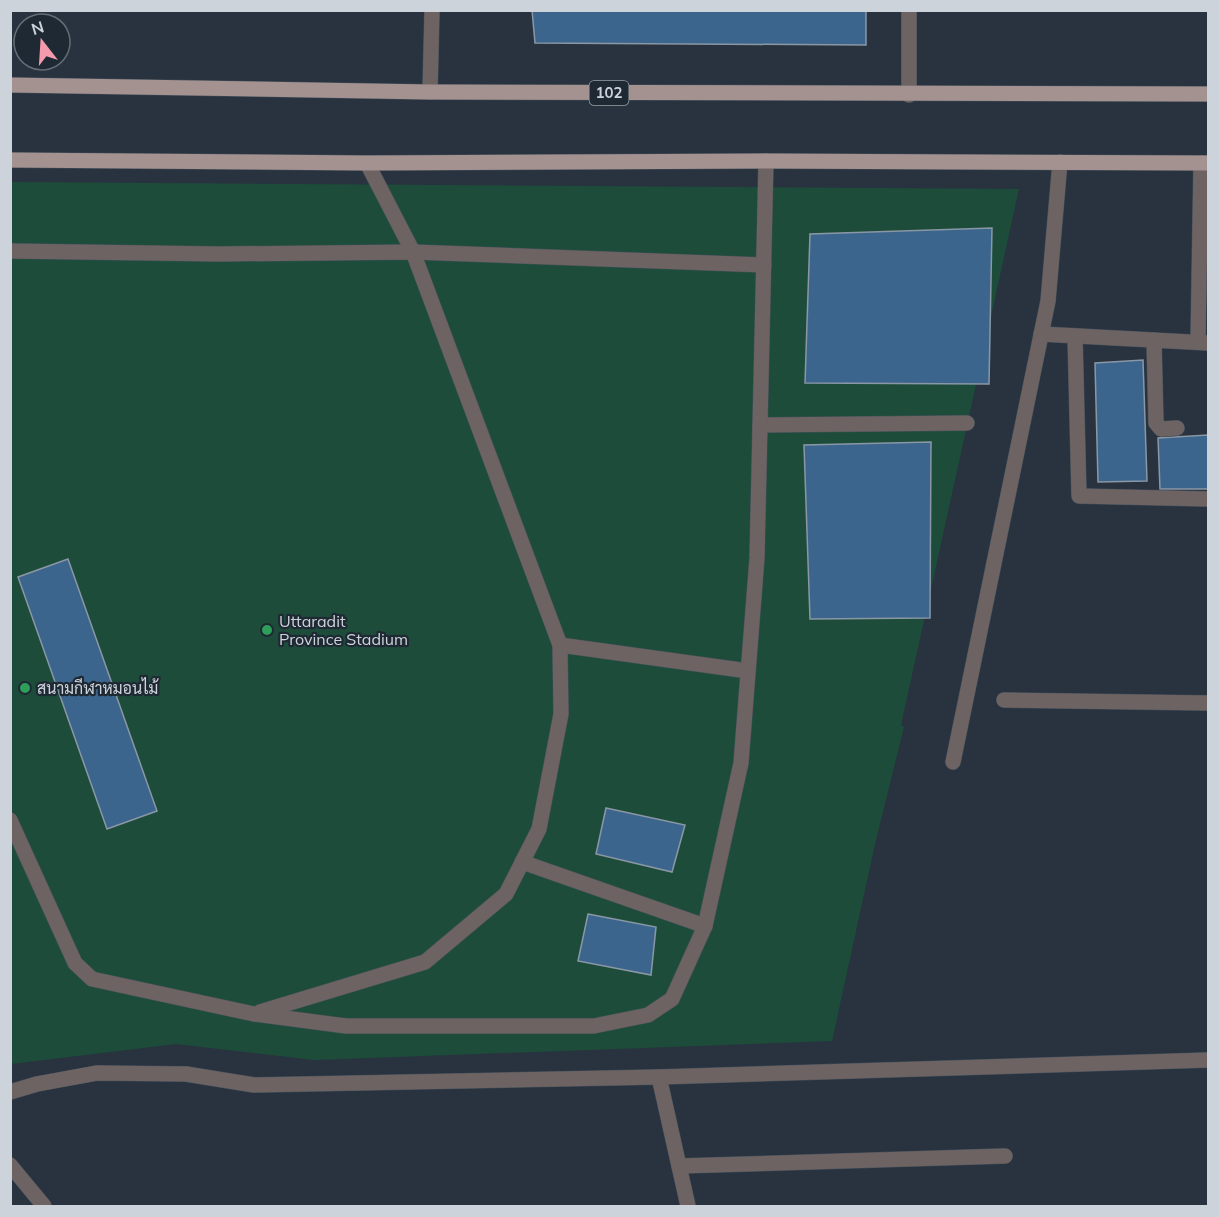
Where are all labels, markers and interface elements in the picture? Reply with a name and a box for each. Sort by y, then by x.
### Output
north arrow [12,12,72,72]
text: N [29,16,46,39]
road number: 102 [590,81,628,105]
place label: Uttaradit Province Stadium [279,611,408,649]
marker: Uttaradit Province Stadium [260,623,274,637]
place label: สนามกีฬาหมอนไม้ [37,677,159,698]
marker: สนามกีฬาหมอนไม้ [18,681,32,695]

